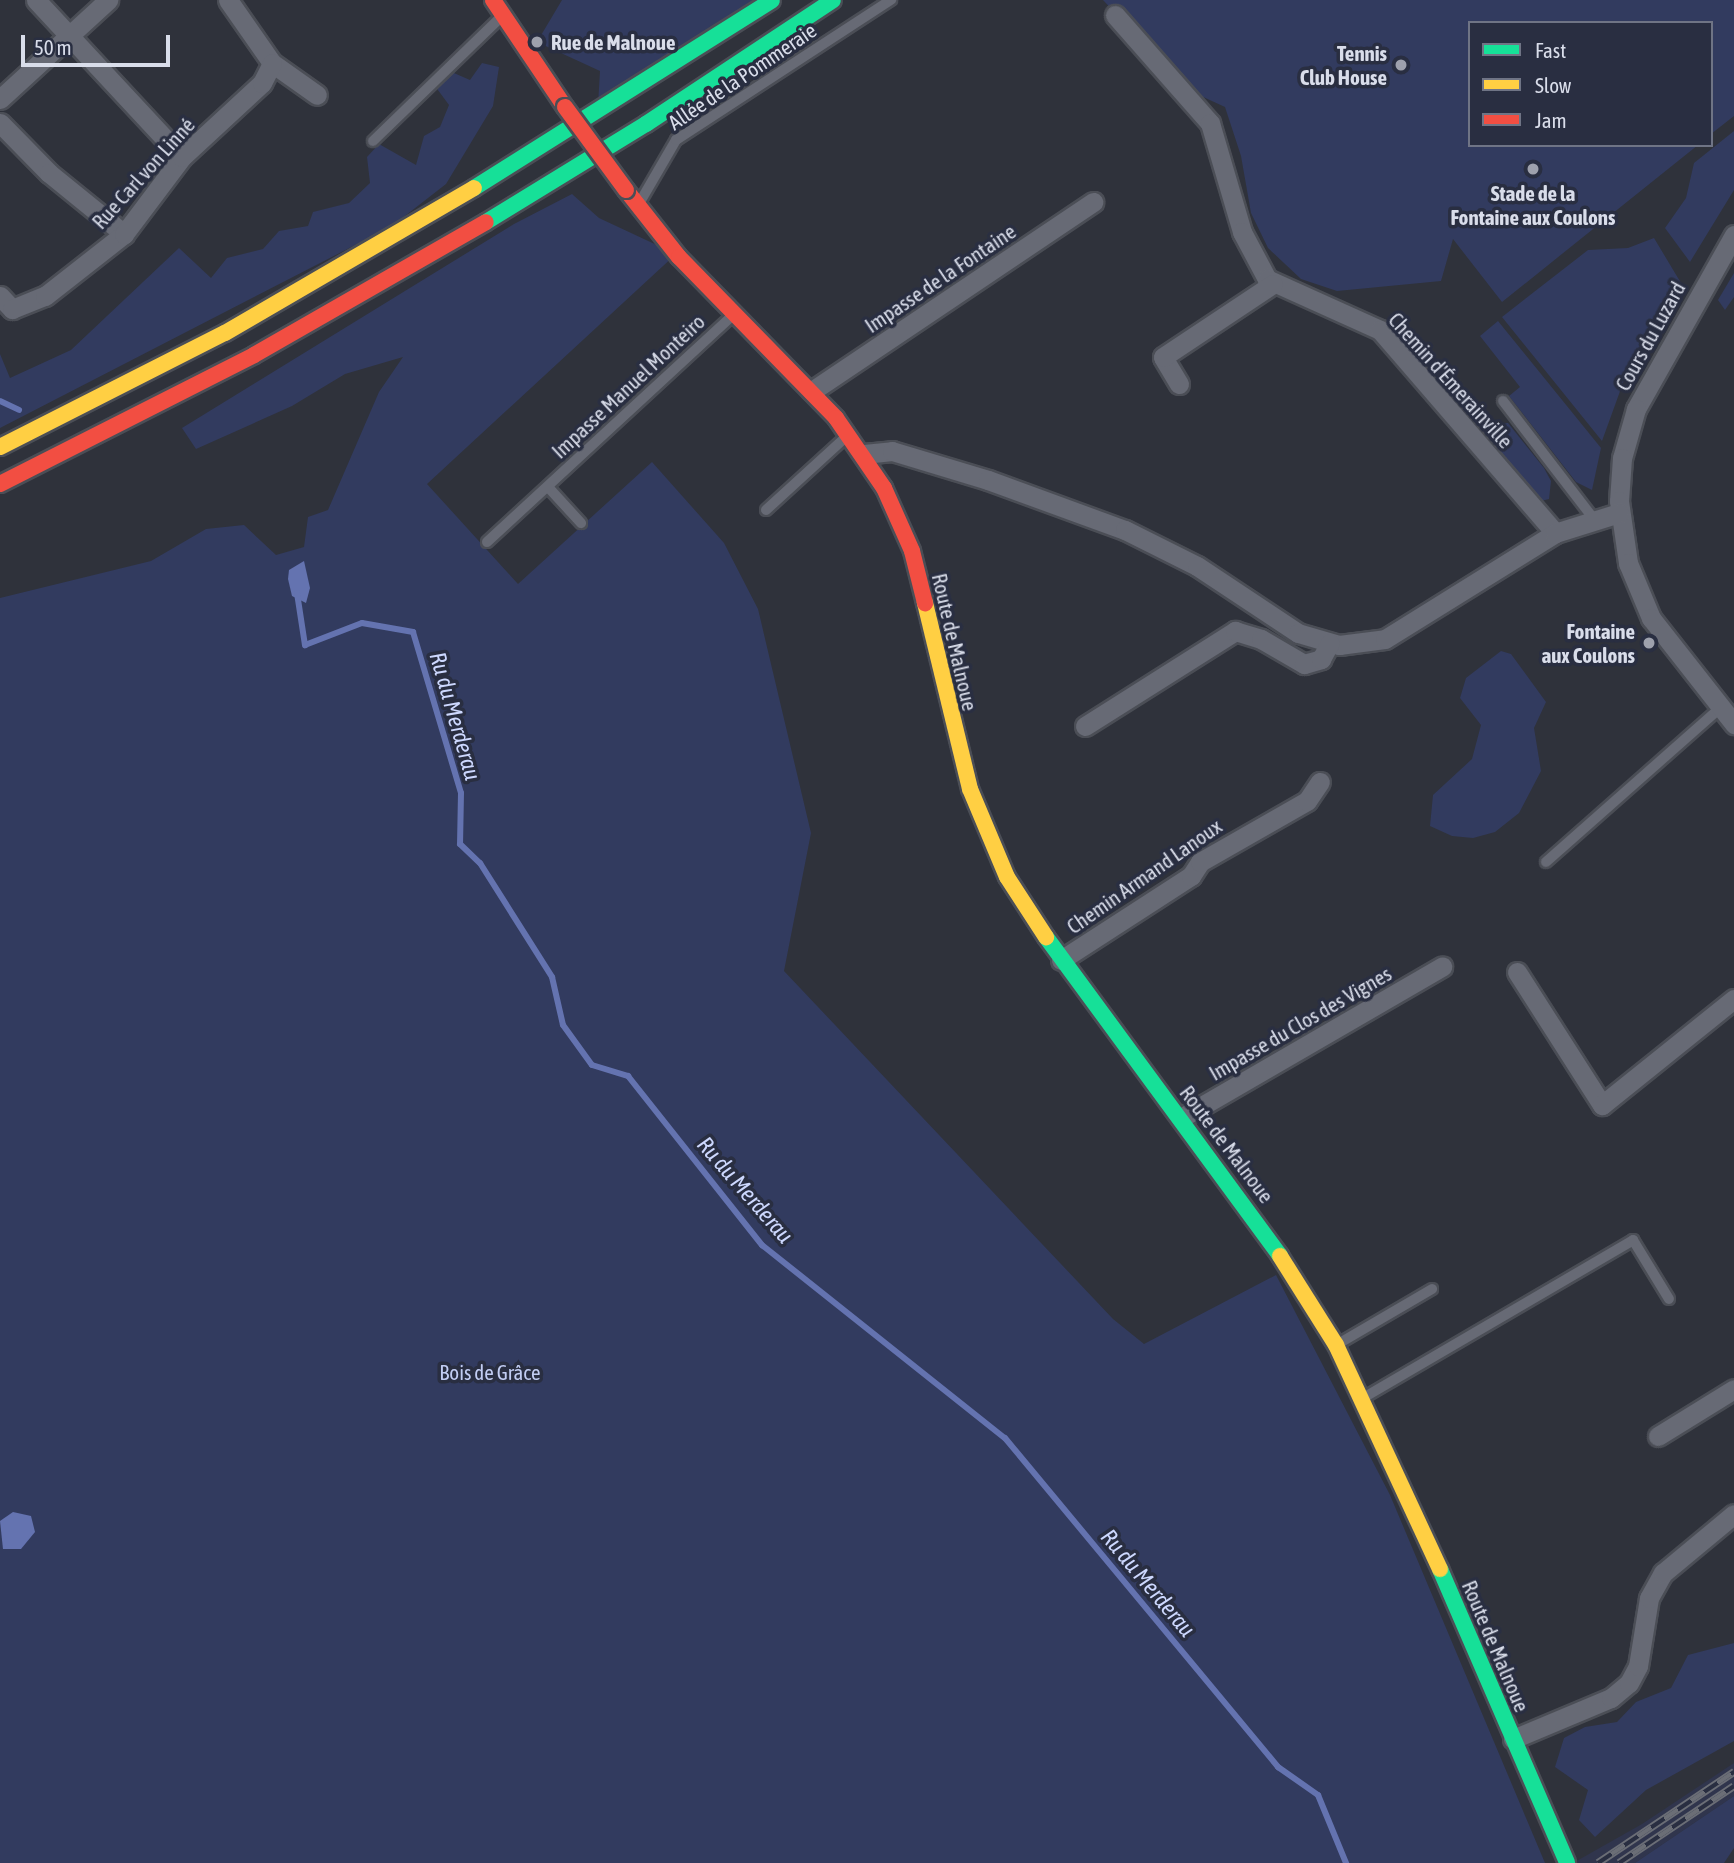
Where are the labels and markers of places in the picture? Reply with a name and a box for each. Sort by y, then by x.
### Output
place label: Rue de Malnoue [551,29,676,55]
marker: Rue de Malnoue [529,34,545,50]
place label: Tennis Club House [1300,40,1387,90]
marker: Tennis Club House [1393,57,1409,73]
marker: Stade de la Fontaine aux Coulons [1525,161,1541,177]
place label: Stade de la Fontaine aux Coulons [1451,180,1615,230]
place label: Fontaine aux Coulons [1541,618,1635,668]
marker: Fontaine aux Coulons [1641,635,1657,651]

